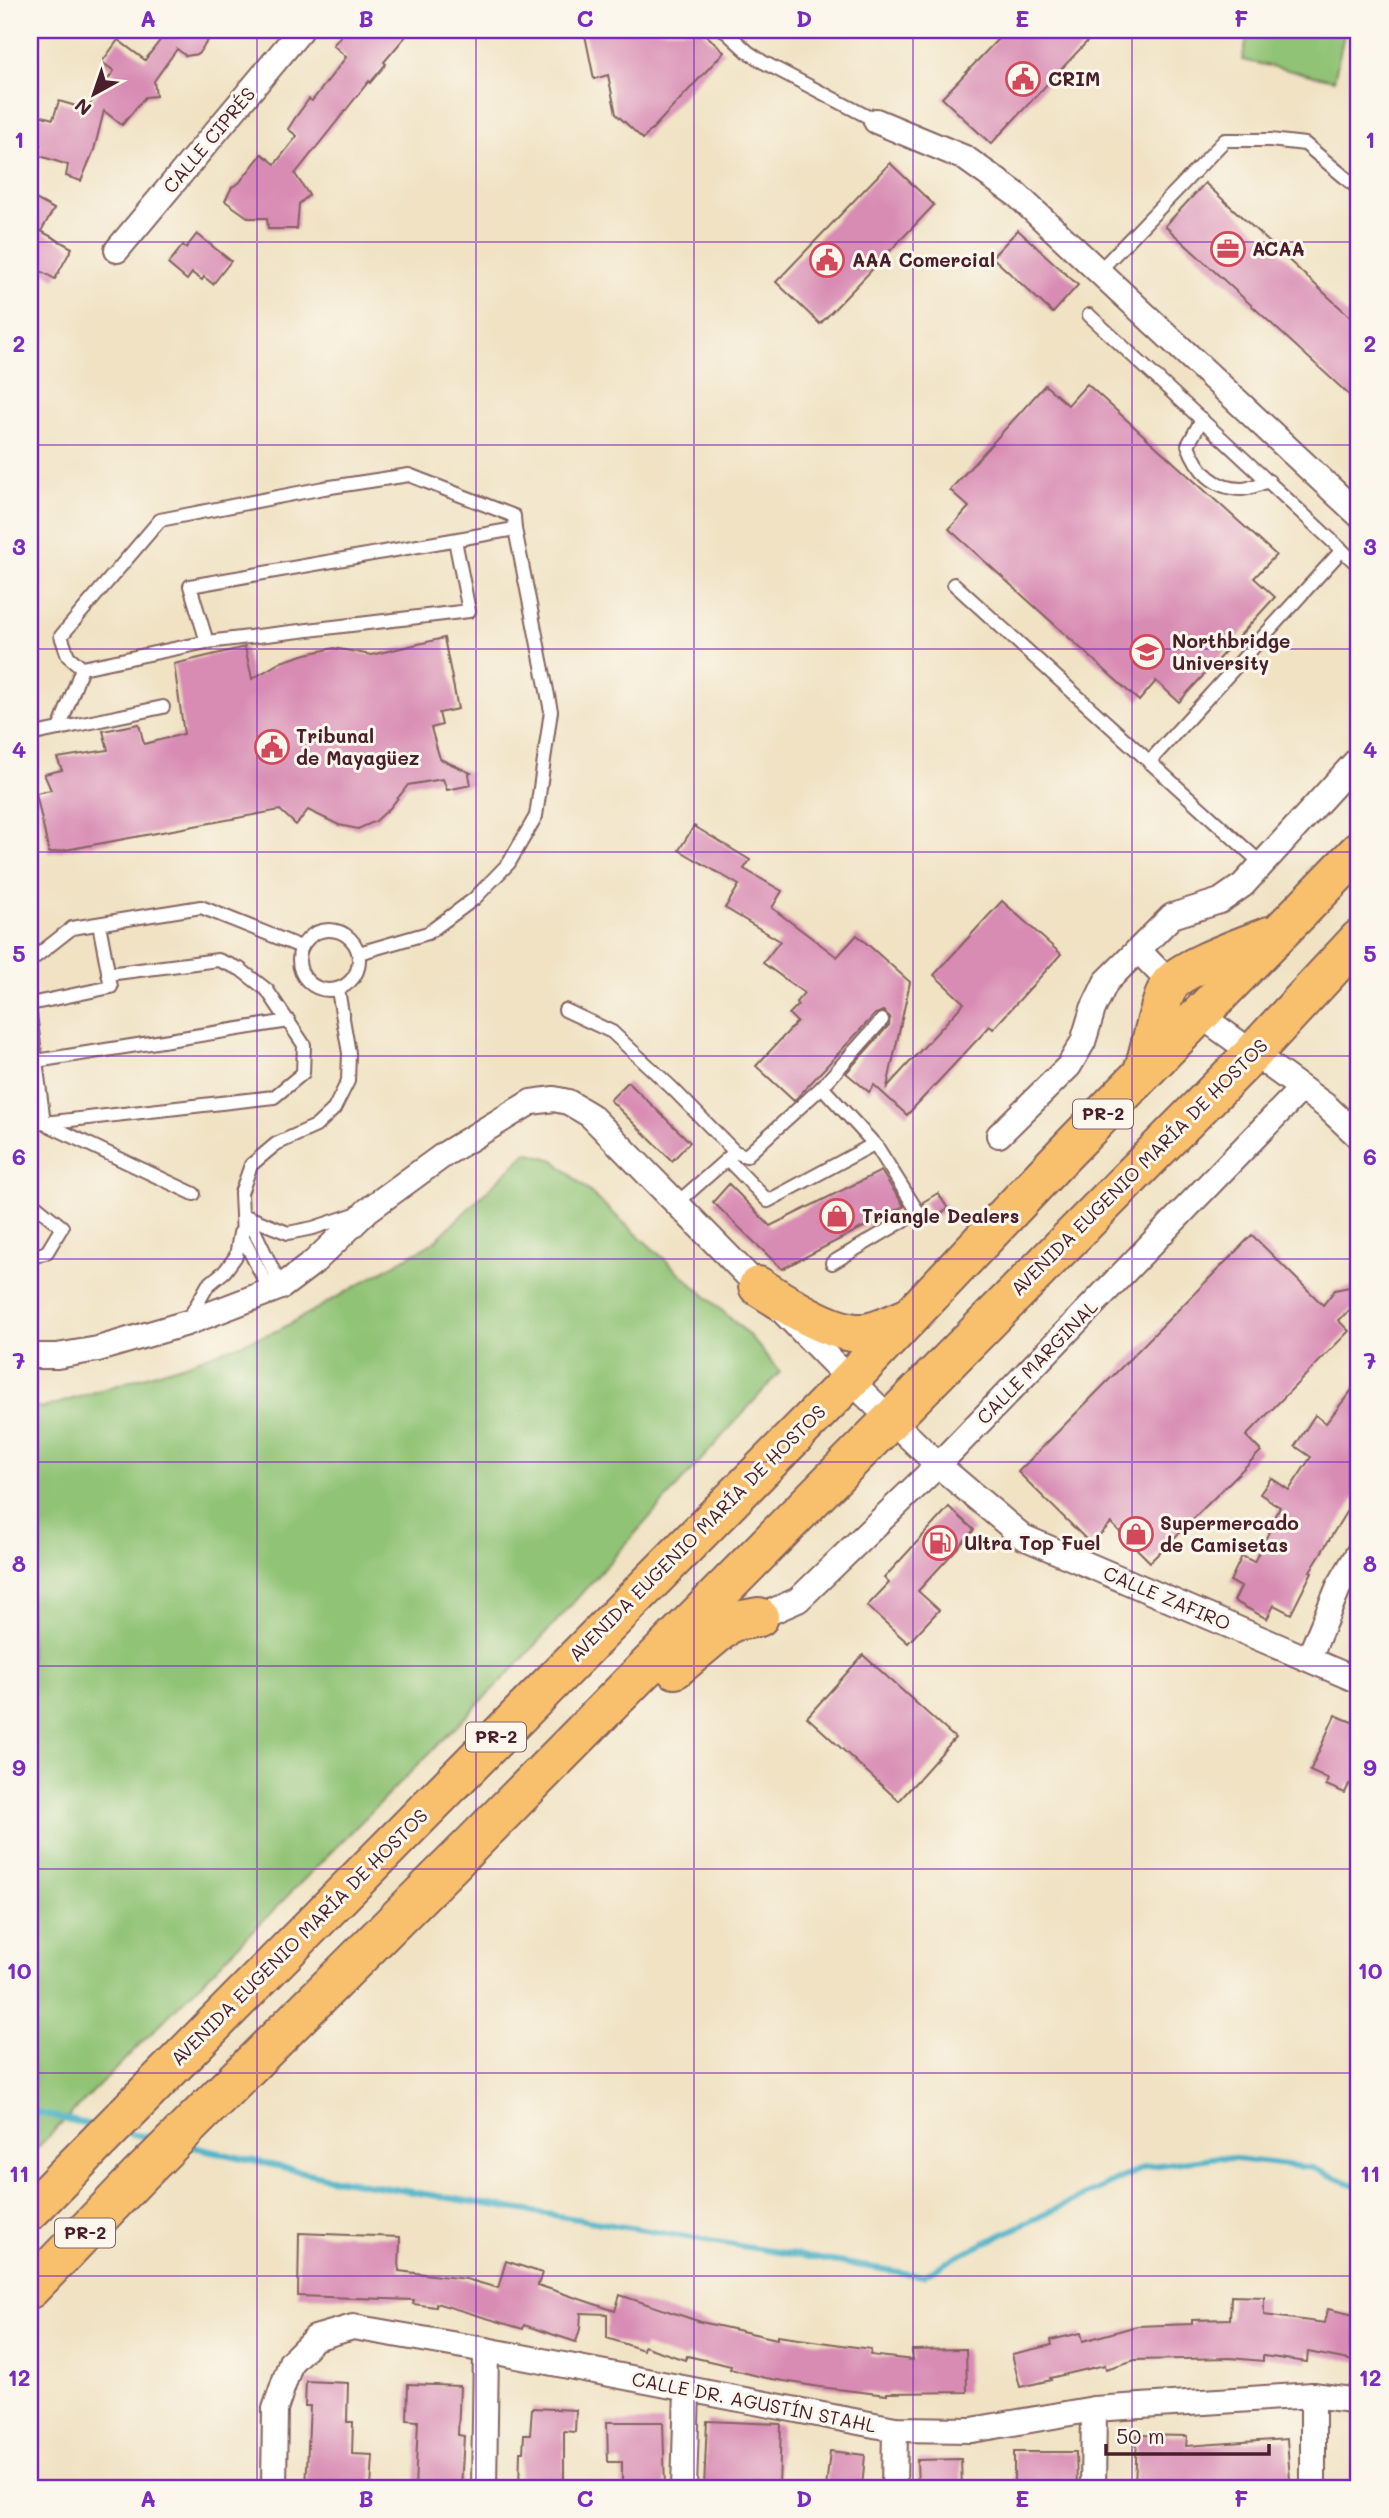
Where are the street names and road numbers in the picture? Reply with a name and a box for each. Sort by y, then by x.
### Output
street label: CALLE CIPRÉS [157,81,260,198]
street label: AVENIDA EUGENIO MARÍA DE HOSTOS [1005,1033,1273,1301]
road number: PR-2 [1073,1100,1133,1128]
street label: CALLE MARGINAL [971,1294,1102,1429]
street label: AVENIDA EUGENIO MARÍA DE HOSTOS [563,1399,831,1667]
street label: CALLE ZAFIRO [1100,1560,1235,1636]
road number: PR-2 [466,1722,526,1752]
street label: AVENIDA EUGENIO MARÍA DE HOSTOS [165,1803,433,2071]
road number: PR-2 [55,2218,115,2248]
street label: CALLE DR. AGUSTÍN STAHL [630,2366,878,2437]

